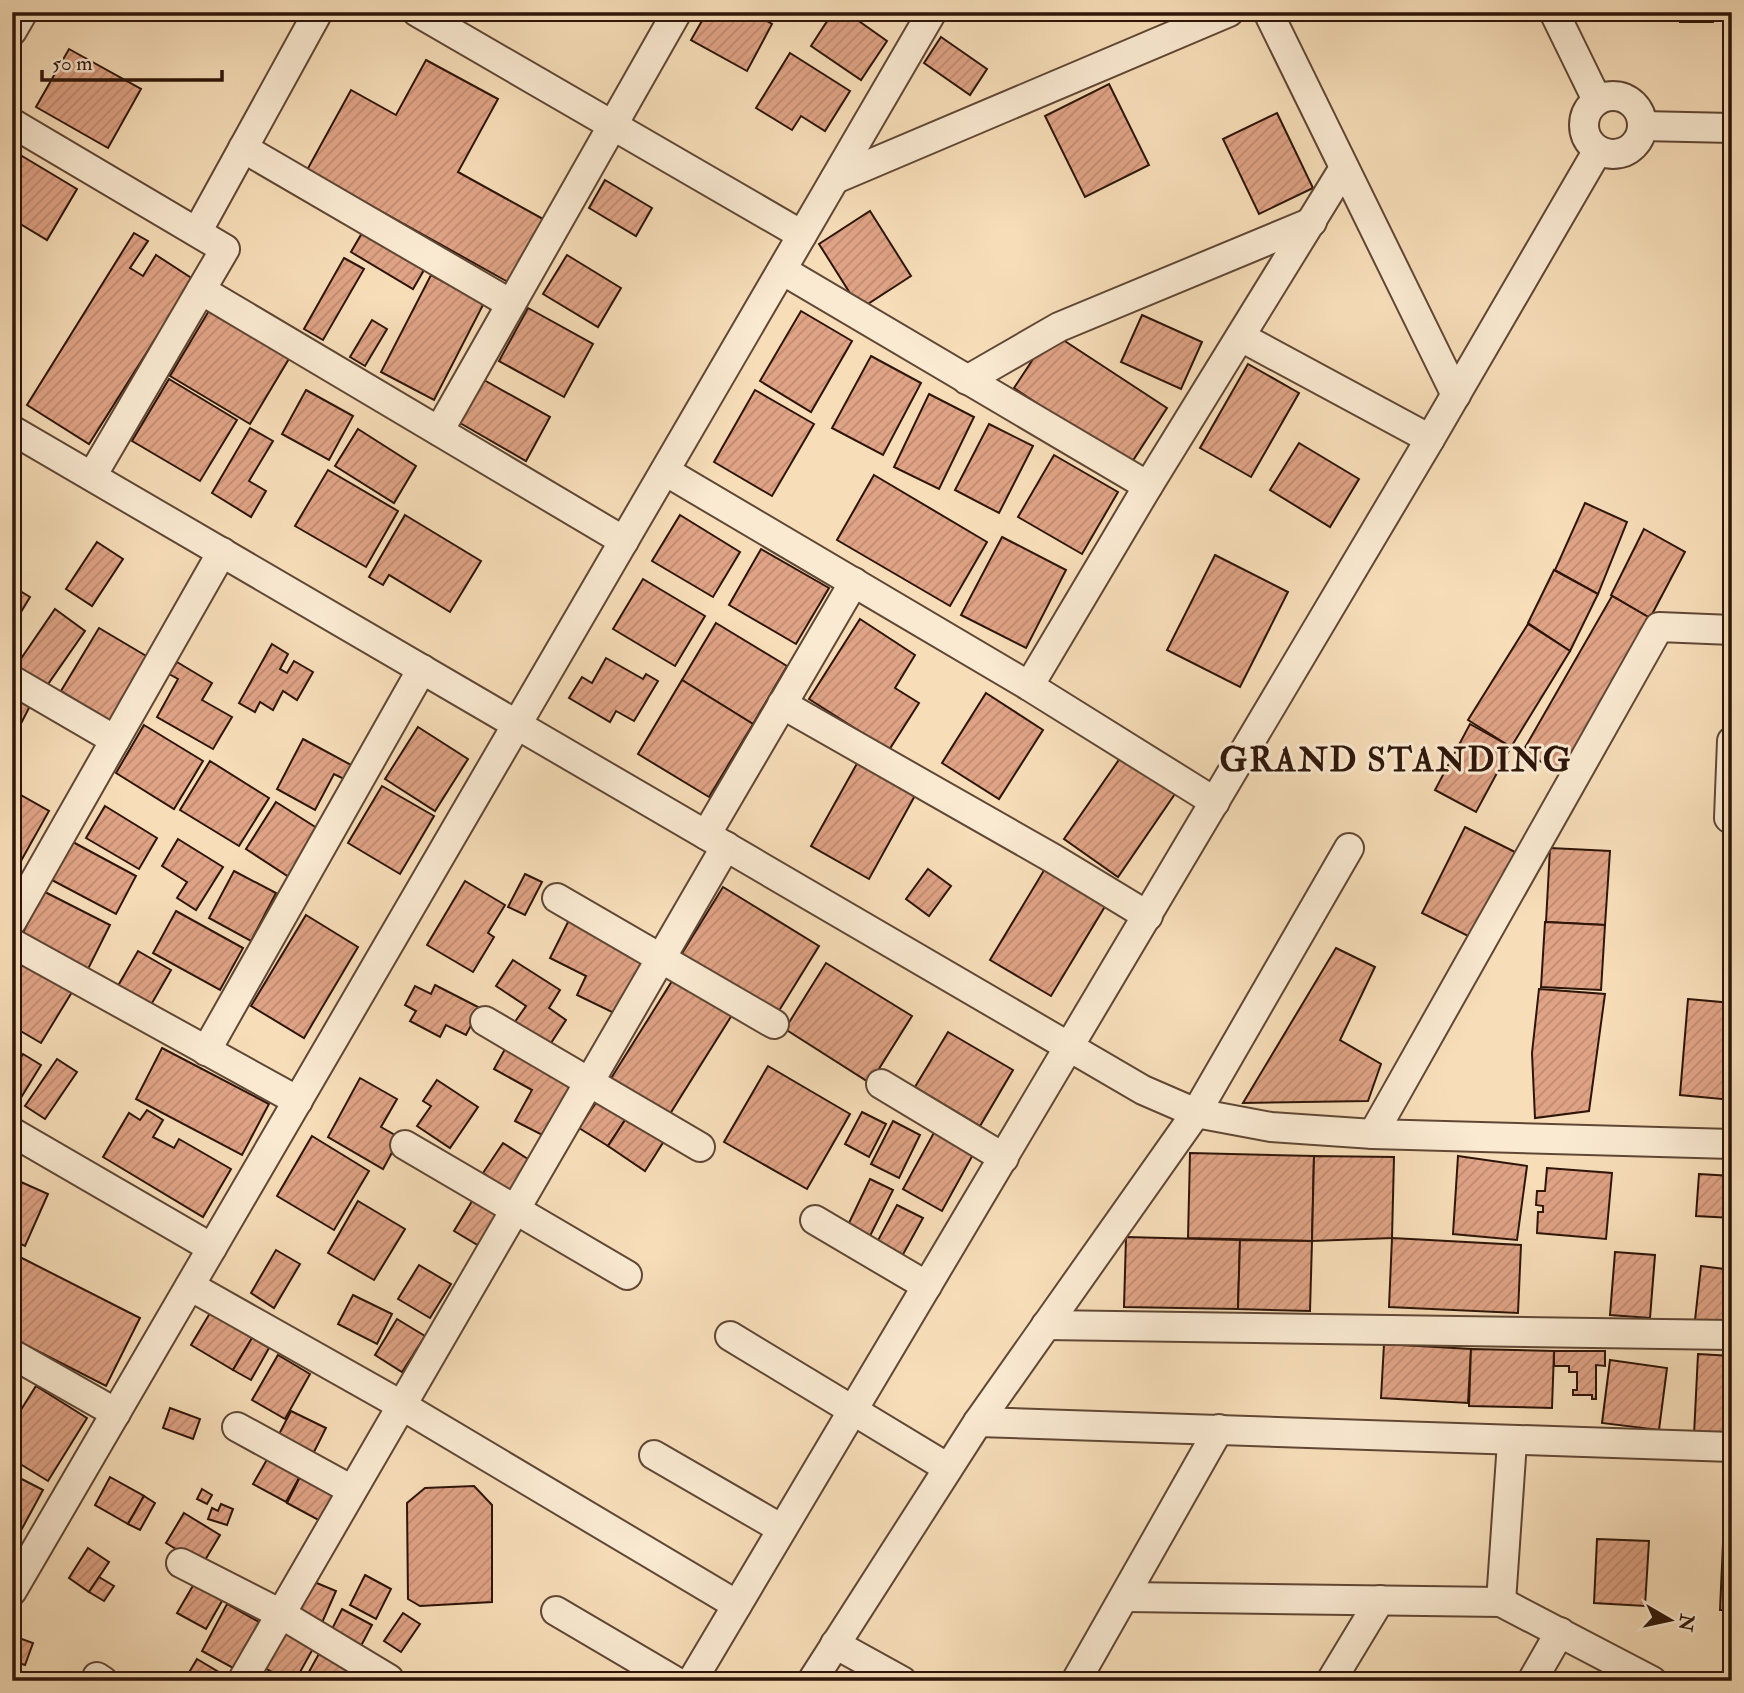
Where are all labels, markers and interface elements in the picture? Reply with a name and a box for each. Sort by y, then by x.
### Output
scale bar [42,38,222,82]
text: 50 m [52,50,93,77]
district label: GRAND STANDING [1220,740,1572,781]
north arrow [1636,1584,1706,1654]
text: N [1672,1611,1699,1634]

